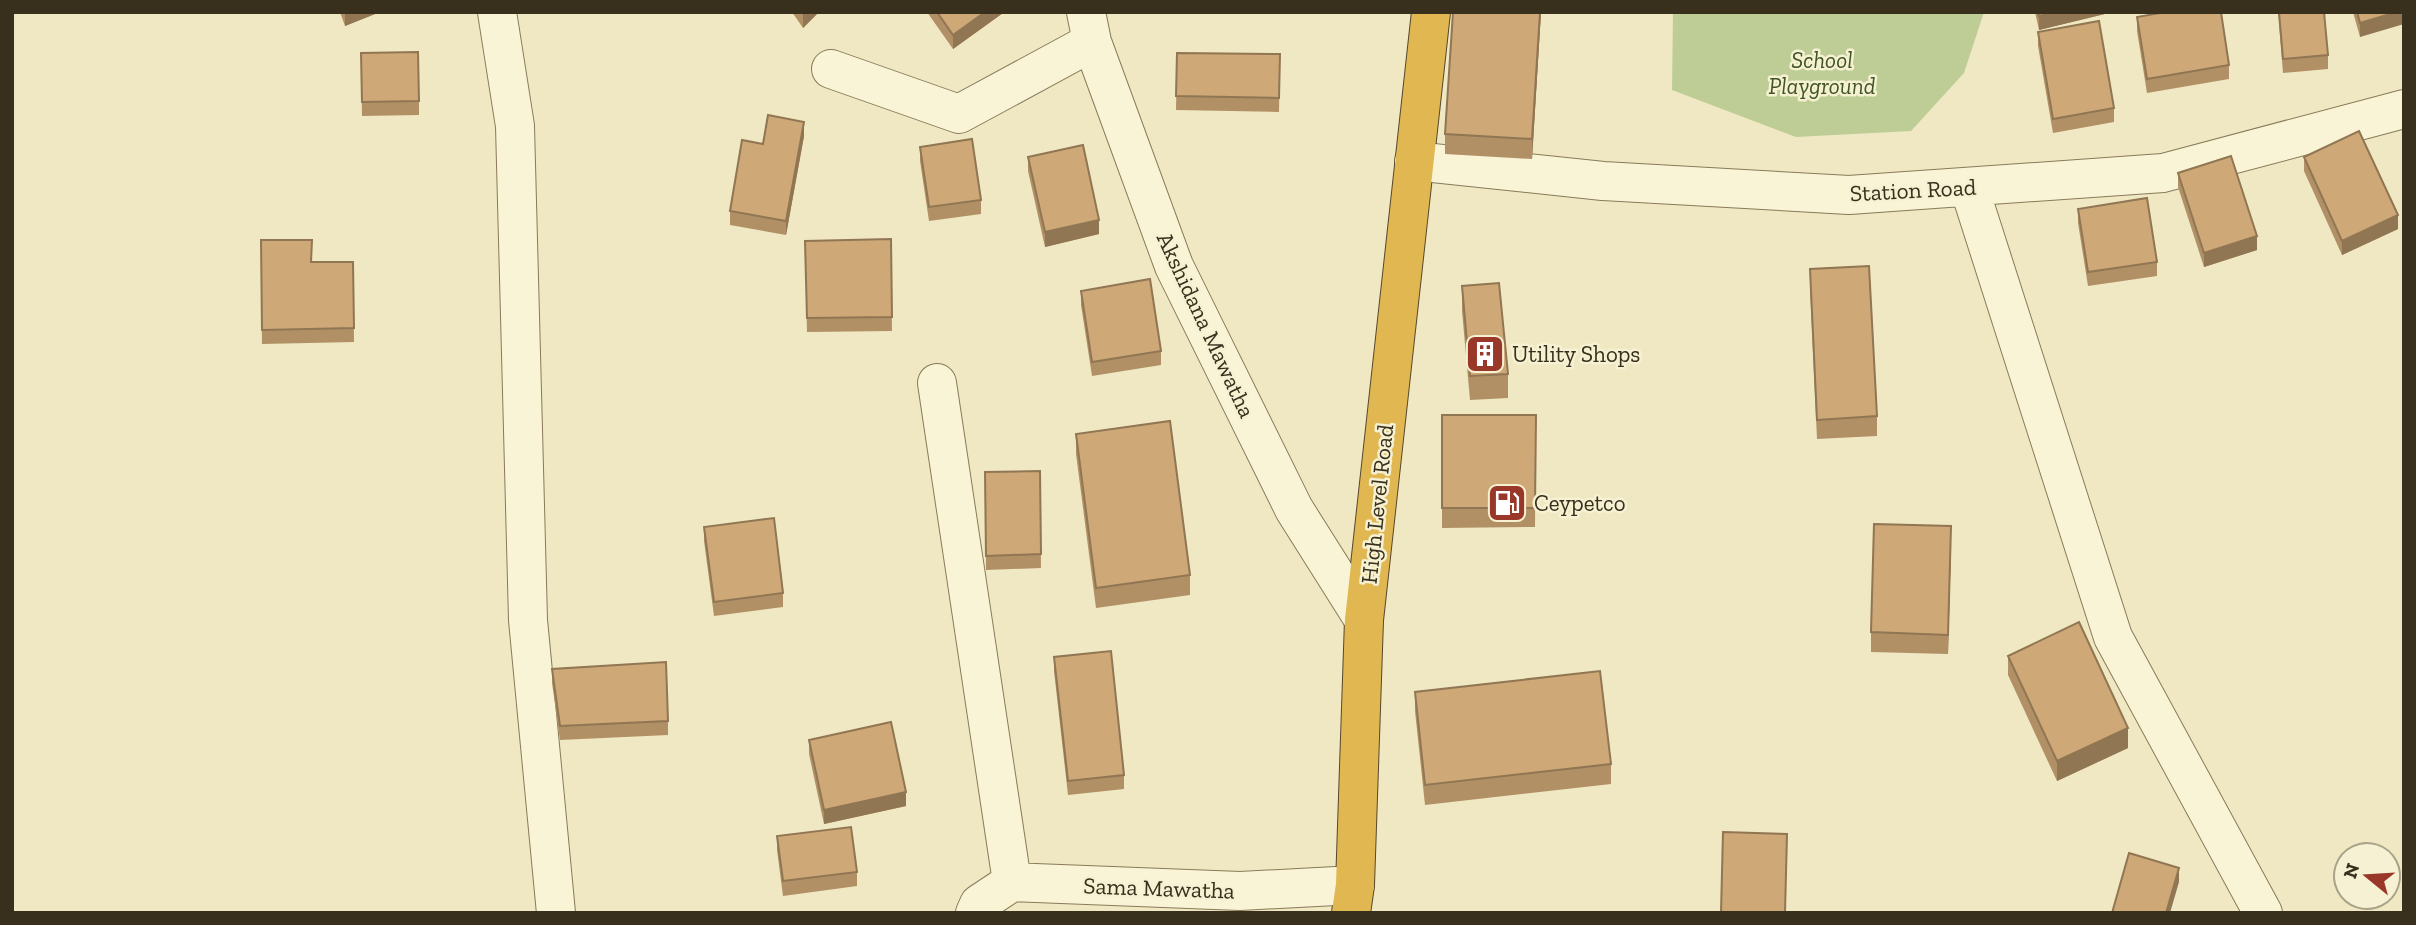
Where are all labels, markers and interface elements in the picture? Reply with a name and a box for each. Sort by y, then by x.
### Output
park label: School Playground [1768,46,1876,100]
street label: Station Road [1849,173,1977,207]
street label: Akshidana Mawatha [1151,228,1261,422]
building icon: Utility Shops [1464,333,1506,375]
place label: Utility Shops [1512,340,1640,368]
street label: High Level Road [1355,423,1399,585]
fuel station icon: Ceypetco [1486,482,1528,524]
place label: Ceypetco [1534,489,1625,517]
north arrow [2332,841,2402,911]
text: N [2338,860,2364,881]
street label: Sama Mawatha [1083,871,1235,905]

